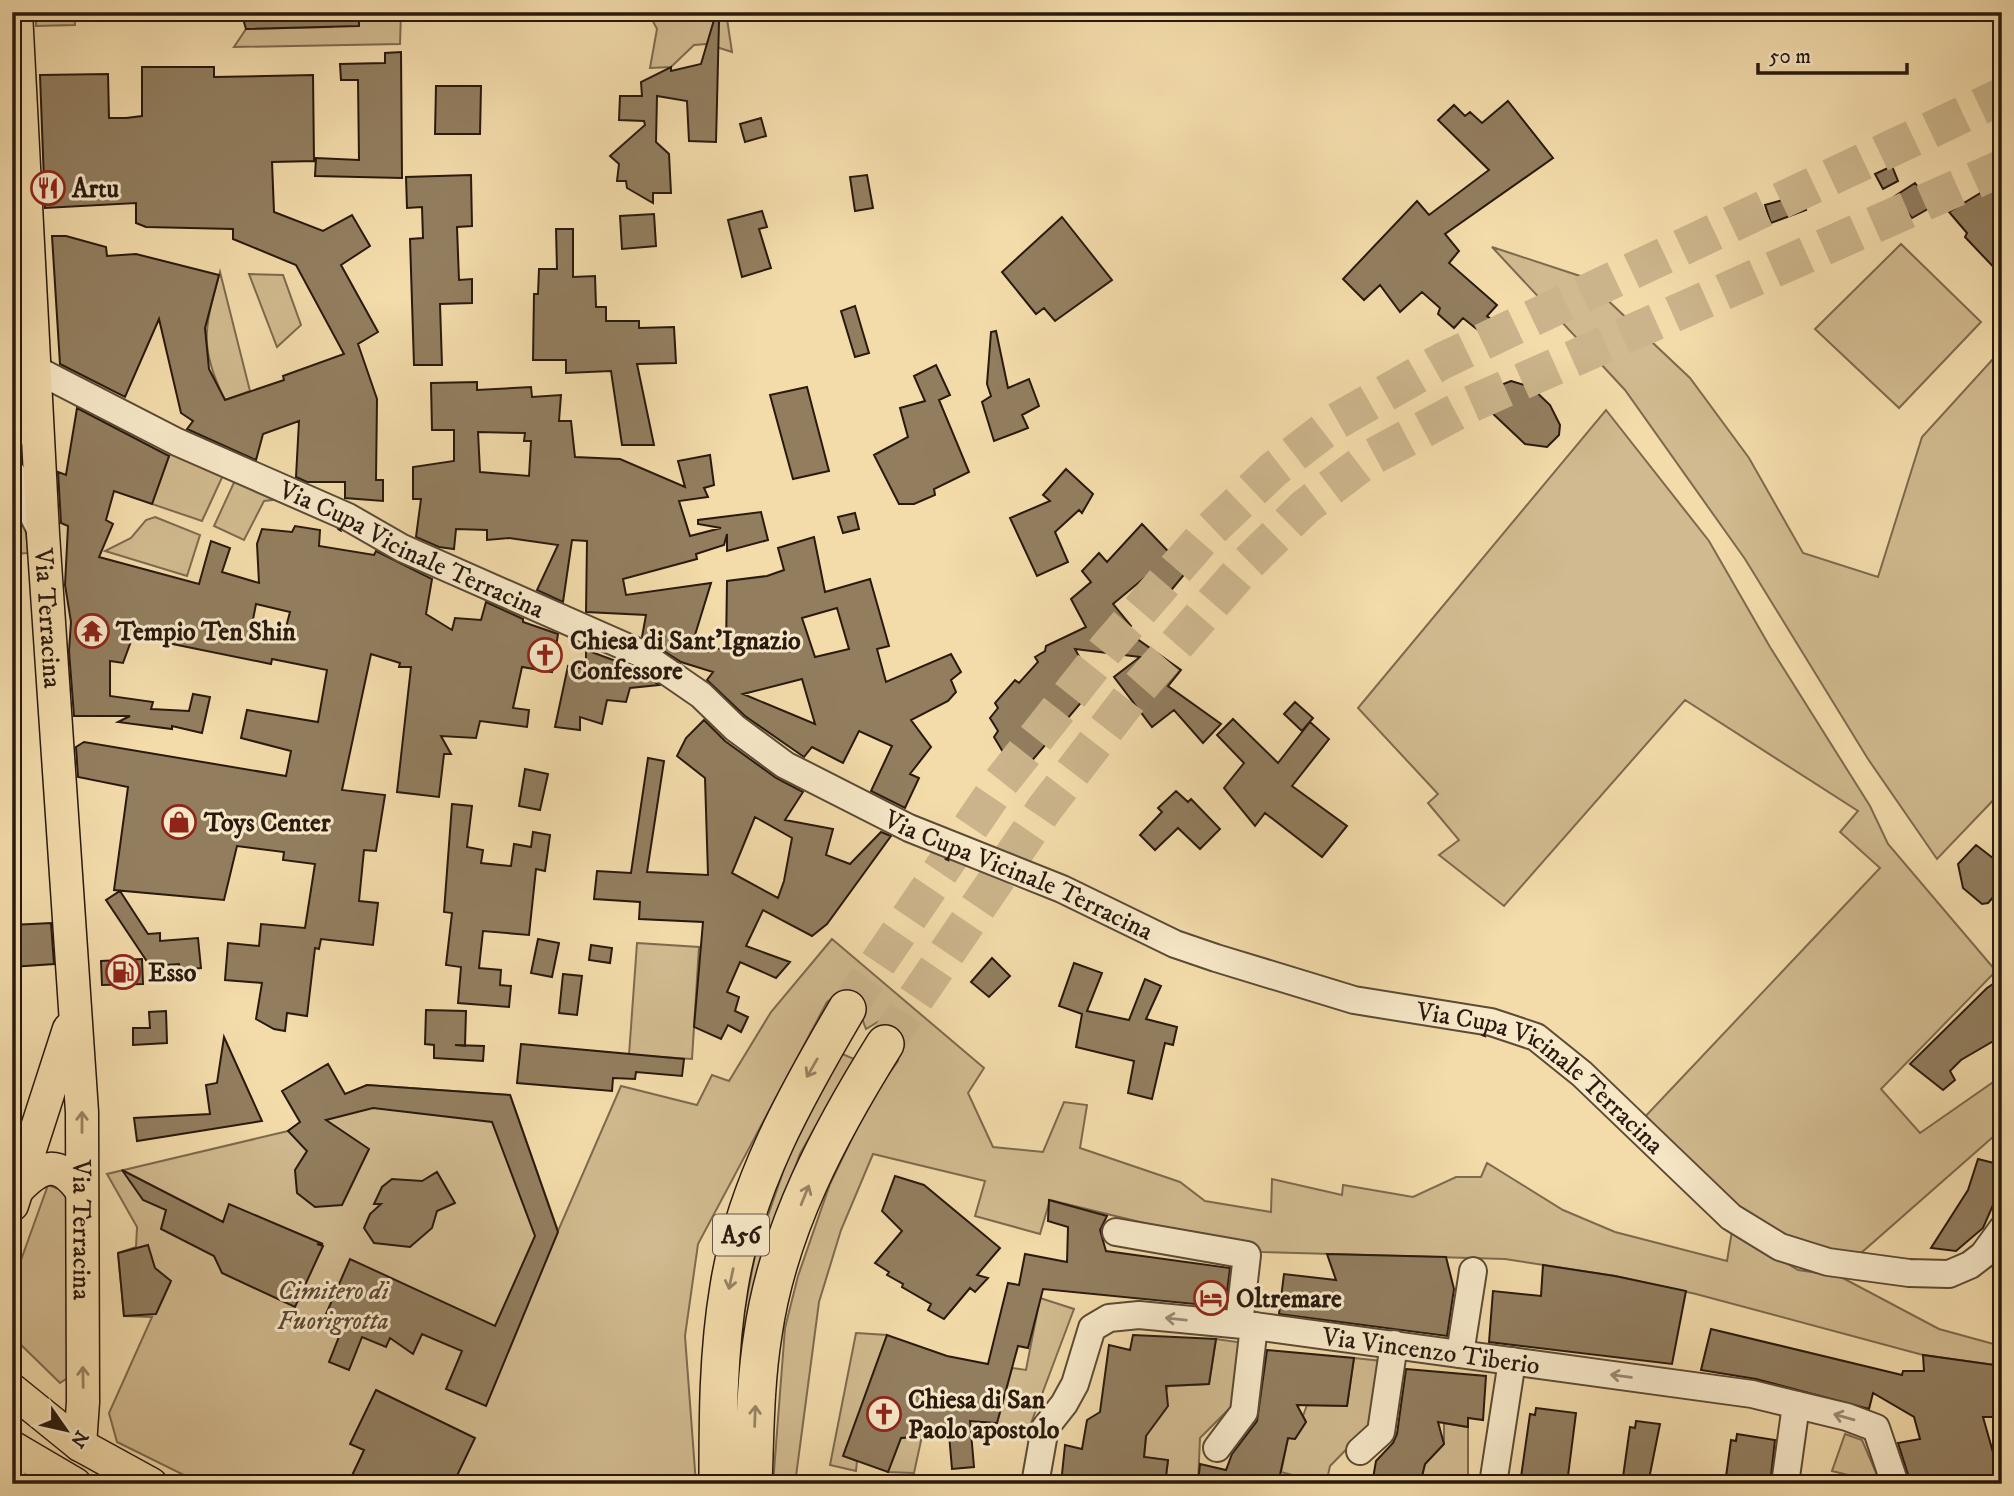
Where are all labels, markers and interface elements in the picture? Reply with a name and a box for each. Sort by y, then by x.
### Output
scale bar [1758,32,1907,76]
text: 50 m [1769,44,1811,70]
restaurant icon: Artu [29,169,67,207]
place label: Artu [71,173,120,206]
street label: Via Cupa Vicinale Terracina [273,473,549,627]
street label: Via Terracina [26,546,68,689]
temple icon: Tempio Ten Shin [73,612,111,650]
place label: Tempio Ten Shin [115,616,296,649]
place label: Chiesa di Sant'Ignazio Confessore [570,625,801,688]
church icon: Chiesa di Sant'Ignazio Confessore [526,636,564,674]
shop icon: Toys Center [160,803,198,841]
street label: Via Cupa Vicinale Terracina [877,803,1158,949]
place label: Toys Center [203,807,331,840]
fuel station icon: Esso [104,953,142,991]
place label: Esso [148,957,197,990]
street label: Via Cupa Vicinale Terracina [1413,995,1670,1162]
one-way arrow [805,1057,819,1077]
one-way arrow [75,1111,89,1134]
street label: Via Terracina [64,1159,98,1300]
one-way arrow [799,1185,812,1206]
road number: A56 [713,1214,769,1255]
one-way arrow [723,1267,737,1290]
park label: Cimitero di Fuorigrotta [277,1275,391,1338]
hotel icon: Oltremare [1192,1279,1230,1317]
place label: Oltremare [1236,1283,1342,1316]
one-way arrow [1165,1312,1188,1325]
street label: Via Vincenzo Tiberio [1319,1320,1542,1383]
one-way arrow [76,1366,90,1389]
one-way arrow [1610,1369,1632,1382]
place label: Chiesa di San Paolo apostolo [908,1384,1060,1447]
north arrow [32,1394,102,1464]
church icon: Chiesa di San Paolo apostolo [865,1395,903,1433]
one-way arrow [749,1404,762,1427]
one-way arrow [1833,1409,1855,1422]
text: N [65,1426,93,1452]

